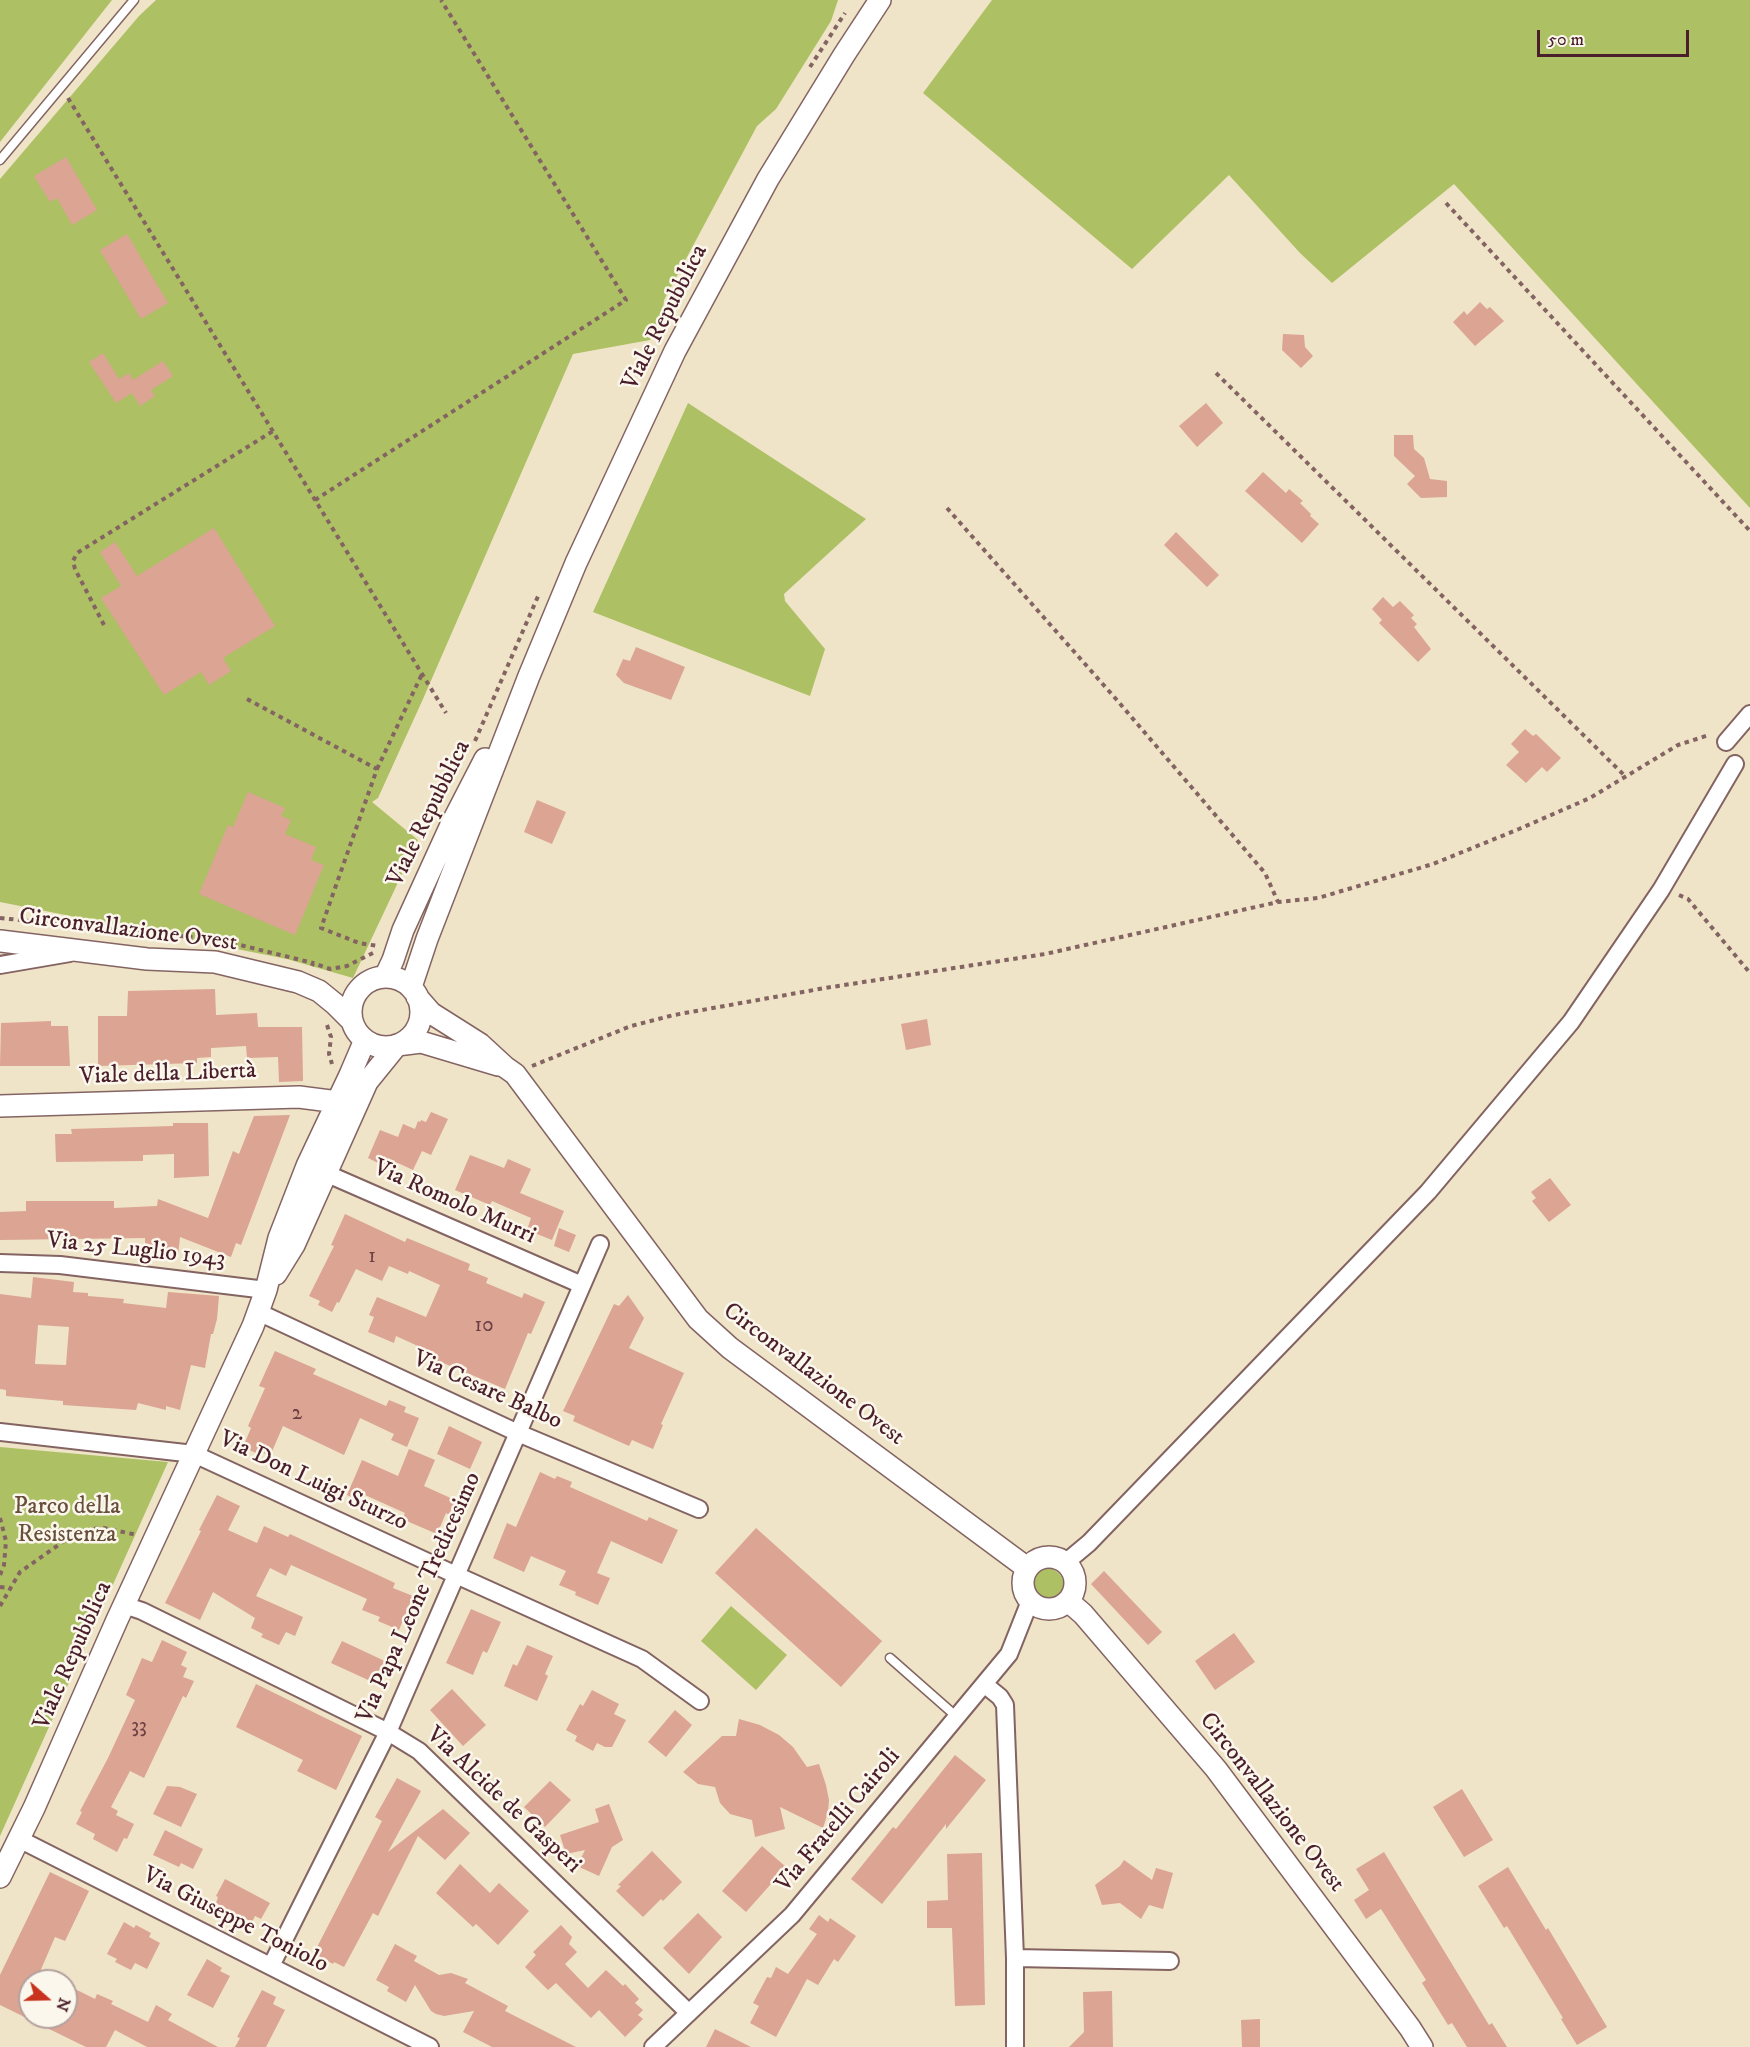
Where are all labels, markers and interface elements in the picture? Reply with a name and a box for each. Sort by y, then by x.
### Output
scale bar [1540,18,1692,56]
text: 50 m [1548,29,1584,51]
street label: Viale Repubblica [617,240,715,396]
street label: Viale Repubblica [382,736,478,892]
street label: Circonvallazione Ovest [17,903,239,959]
street label: Viale della Libertà [79,1058,257,1092]
street label: Via Romolo Murri [368,1154,540,1252]
street label: Via 25 Luglio 1943 [45,1227,227,1275]
house number: 1 [368,1245,376,1271]
street label: Circonvallazione Ovest [717,1297,909,1453]
house number: 10 [475,1314,493,1340]
street label: Via Cesare Balbo [408,1345,566,1437]
house number: 2 [292,1402,302,1428]
street label: Via Don Luigi Sturzo [214,1426,412,1538]
street label: Via Papa Leone Tredicesimo [352,1468,488,1728]
park label: Parco della Resistenza [14,1494,120,1550]
street label: Viale Repubblica [28,1577,120,1735]
street label: Circonvallazione Ovest [1192,1708,1350,1898]
house number: 33 [131,1715,147,1741]
street label: Via Alcide de Gasperi [419,1722,587,1880]
street label: Via Fratelli Cairoli [770,1743,908,1899]
street label: Via Giuseppe Toniolo [137,1862,333,1980]
north arrow [18,1969,78,2029]
text: N [51,1995,75,2014]

